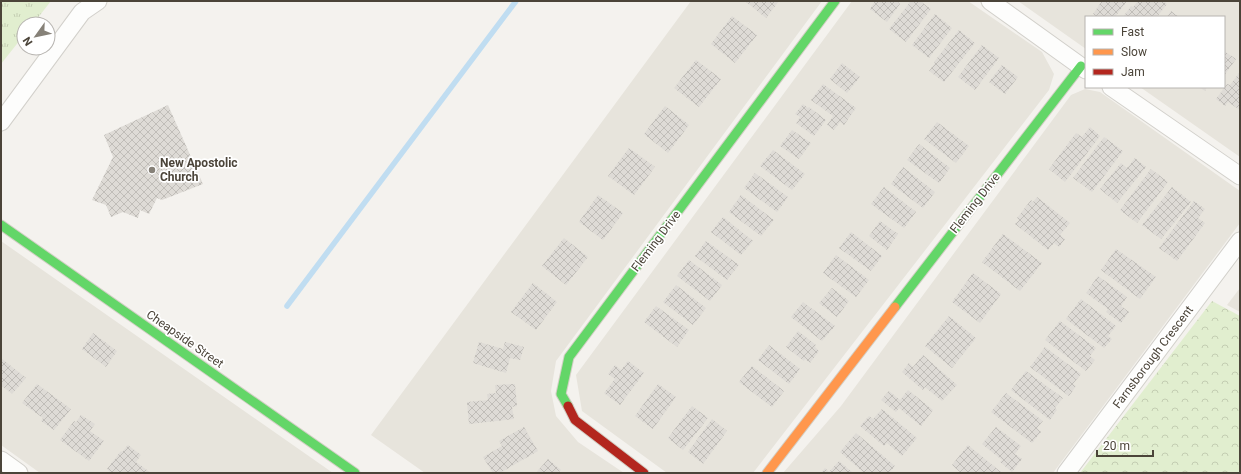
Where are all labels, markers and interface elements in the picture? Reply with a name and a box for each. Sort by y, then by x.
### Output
north arrow [16,16,56,56]
legend [1085,16,1225,88]
text: Fast [1121,25,1144,39]
text: N [20,34,36,48]
text: Slow [1121,45,1147,59]
text: Jam [1121,65,1145,79]
place label: New Apostolic Church [160,156,238,184]
marker: New Apostolic Church [147,165,157,175]
street label: Fleming Drive [947,170,1003,236]
street label: Fleming Drive [629,208,683,274]
street label: Farnsborough Crescent [1110,303,1196,411]
street label: Cheapside Street [144,307,226,371]
scale bar [1097,432,1153,458]
text: 20 m [1103,439,1130,453]

